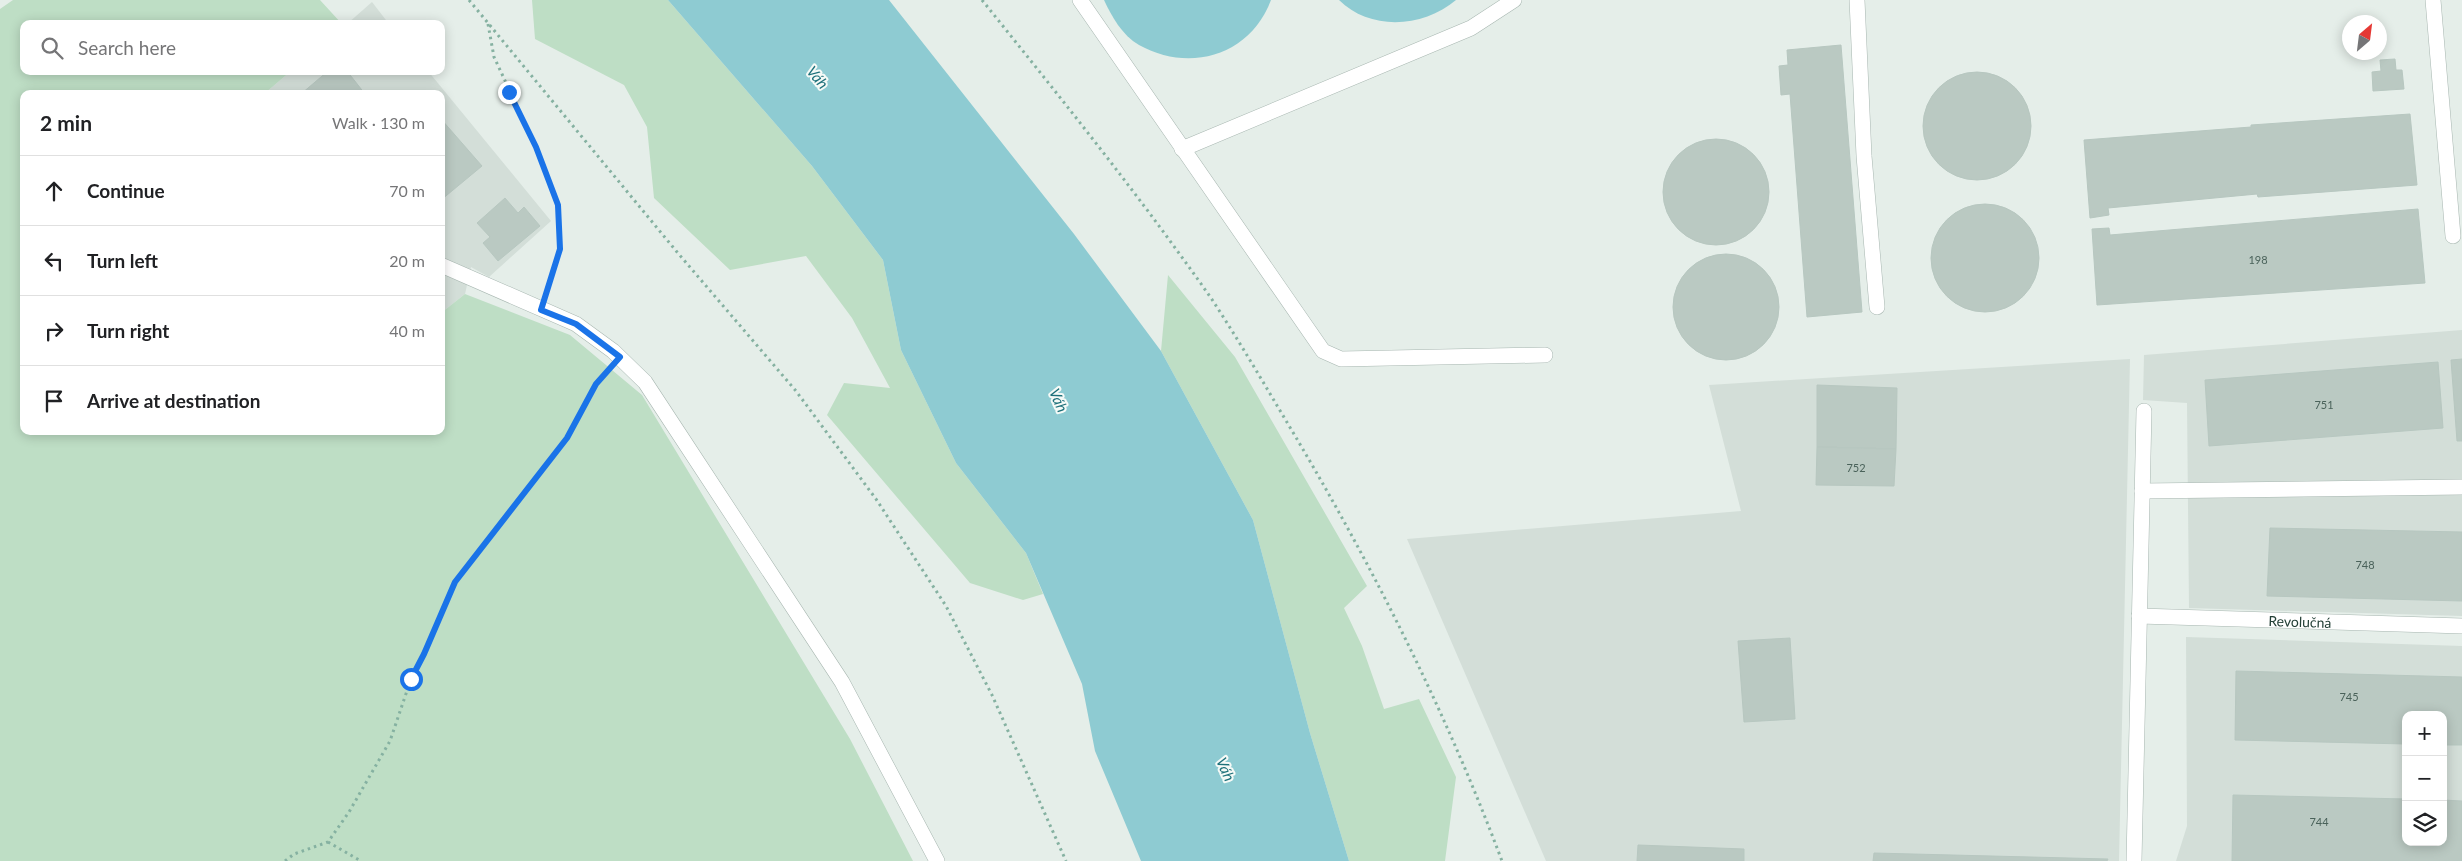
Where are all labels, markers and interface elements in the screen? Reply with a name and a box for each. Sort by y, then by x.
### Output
north arrow [2342,15,2387,60]
search box [20,20,445,75]
icon: search [38,34,66,62]
text: Search here [78,36,176,59]
water label: Váh [803,62,833,92]
route end [498,81,521,104]
text: 2 min [40,110,92,135]
text: Walk · 130 m [332,113,425,132]
icon: ahead [40,177,68,205]
text: Continue [87,179,165,202]
text: 70 m [389,181,425,200]
icon: left [40,247,68,275]
text: Turn left [87,249,158,272]
text: 20 m [389,251,425,270]
house number: 198 [2248,253,2268,266]
icon: right [40,317,68,345]
text: Turn right [87,319,169,342]
text: 40 m [389,321,425,340]
water label: Váh [1046,385,1072,415]
icon: arrive [40,387,68,415]
text: Arrive at destination [87,389,260,412]
house number: 751 [2314,398,2334,411]
house number: 752 [1846,461,1866,474]
house number: 748 [2355,558,2375,571]
street label: Revolučná [2268,612,2332,630]
route start [400,668,423,691]
house number: 745 [2339,690,2359,703]
map controls [2402,711,2447,846]
button: + [2402,711,2447,756]
water label: Váh [1213,754,1239,784]
button: − [2402,756,2447,801]
button: layers [2402,801,2447,846]
house number: 744 [2309,815,2329,828]

